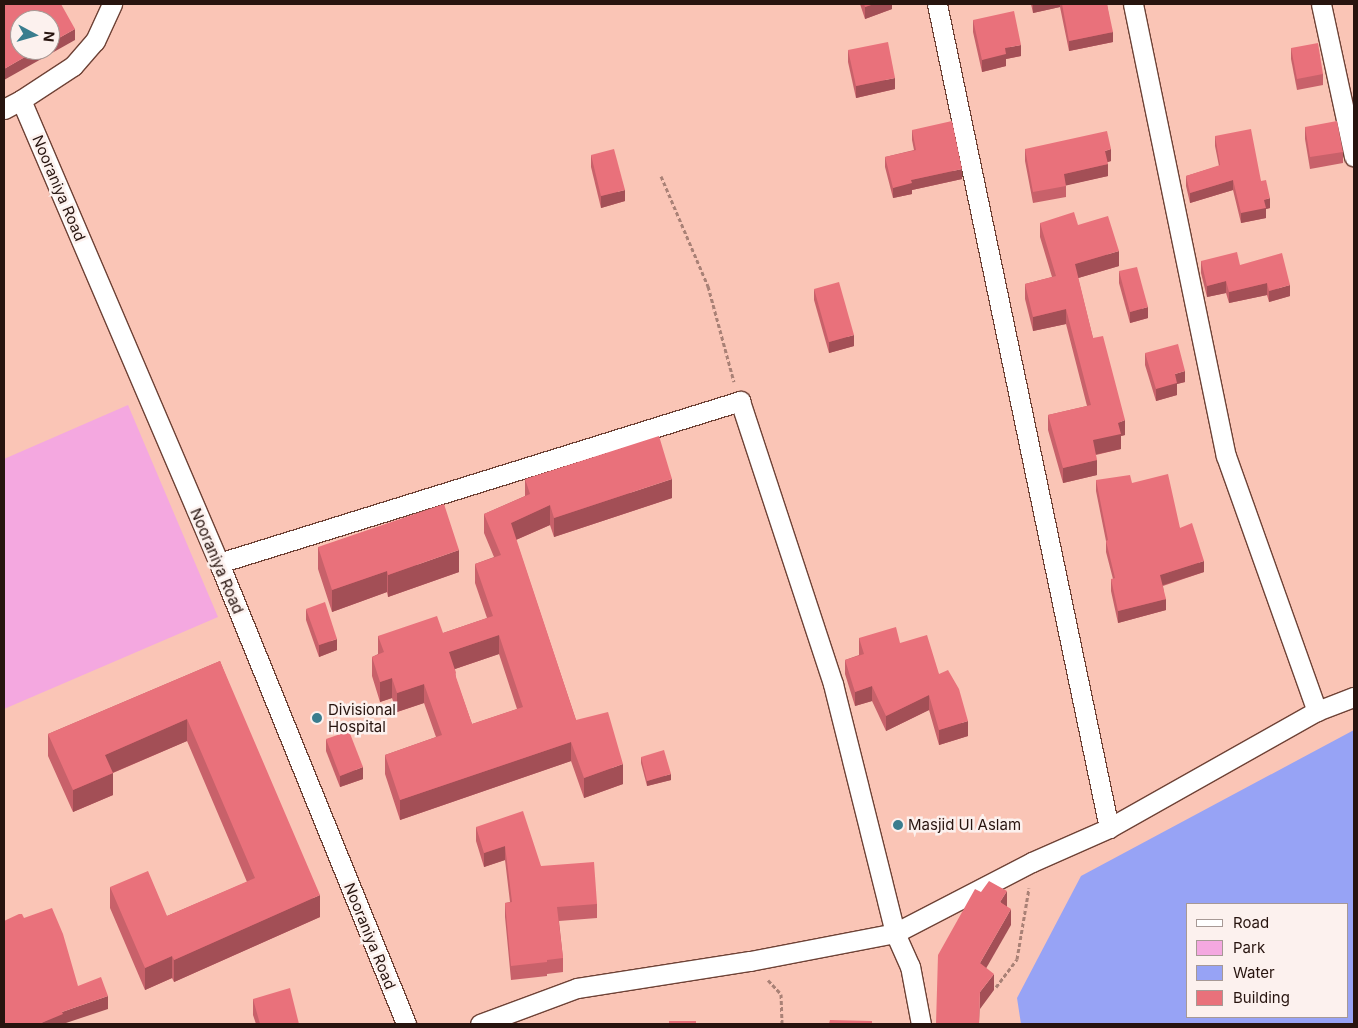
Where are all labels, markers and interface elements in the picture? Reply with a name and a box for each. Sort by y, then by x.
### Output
north arrow [10,10,60,60]
text: N [40,30,58,43]
street label: Nooraniya Road [29,132,89,244]
street label: Nooraniya Road [187,505,247,617]
place label: Divisional Hospital [328,700,396,735]
marker: Divisional Hospital [310,711,324,725]
place label: Masjid Ul Aslam [908,816,1021,834]
marker: Masjid Ul Aslam [892,819,904,831]
street label: Nooraniya Road [340,880,400,992]
legend [1186,903,1348,1018]
text: Road [1233,913,1269,932]
text: Park [1233,938,1265,957]
text: Water [1233,963,1275,982]
text: Building [1233,988,1290,1007]

